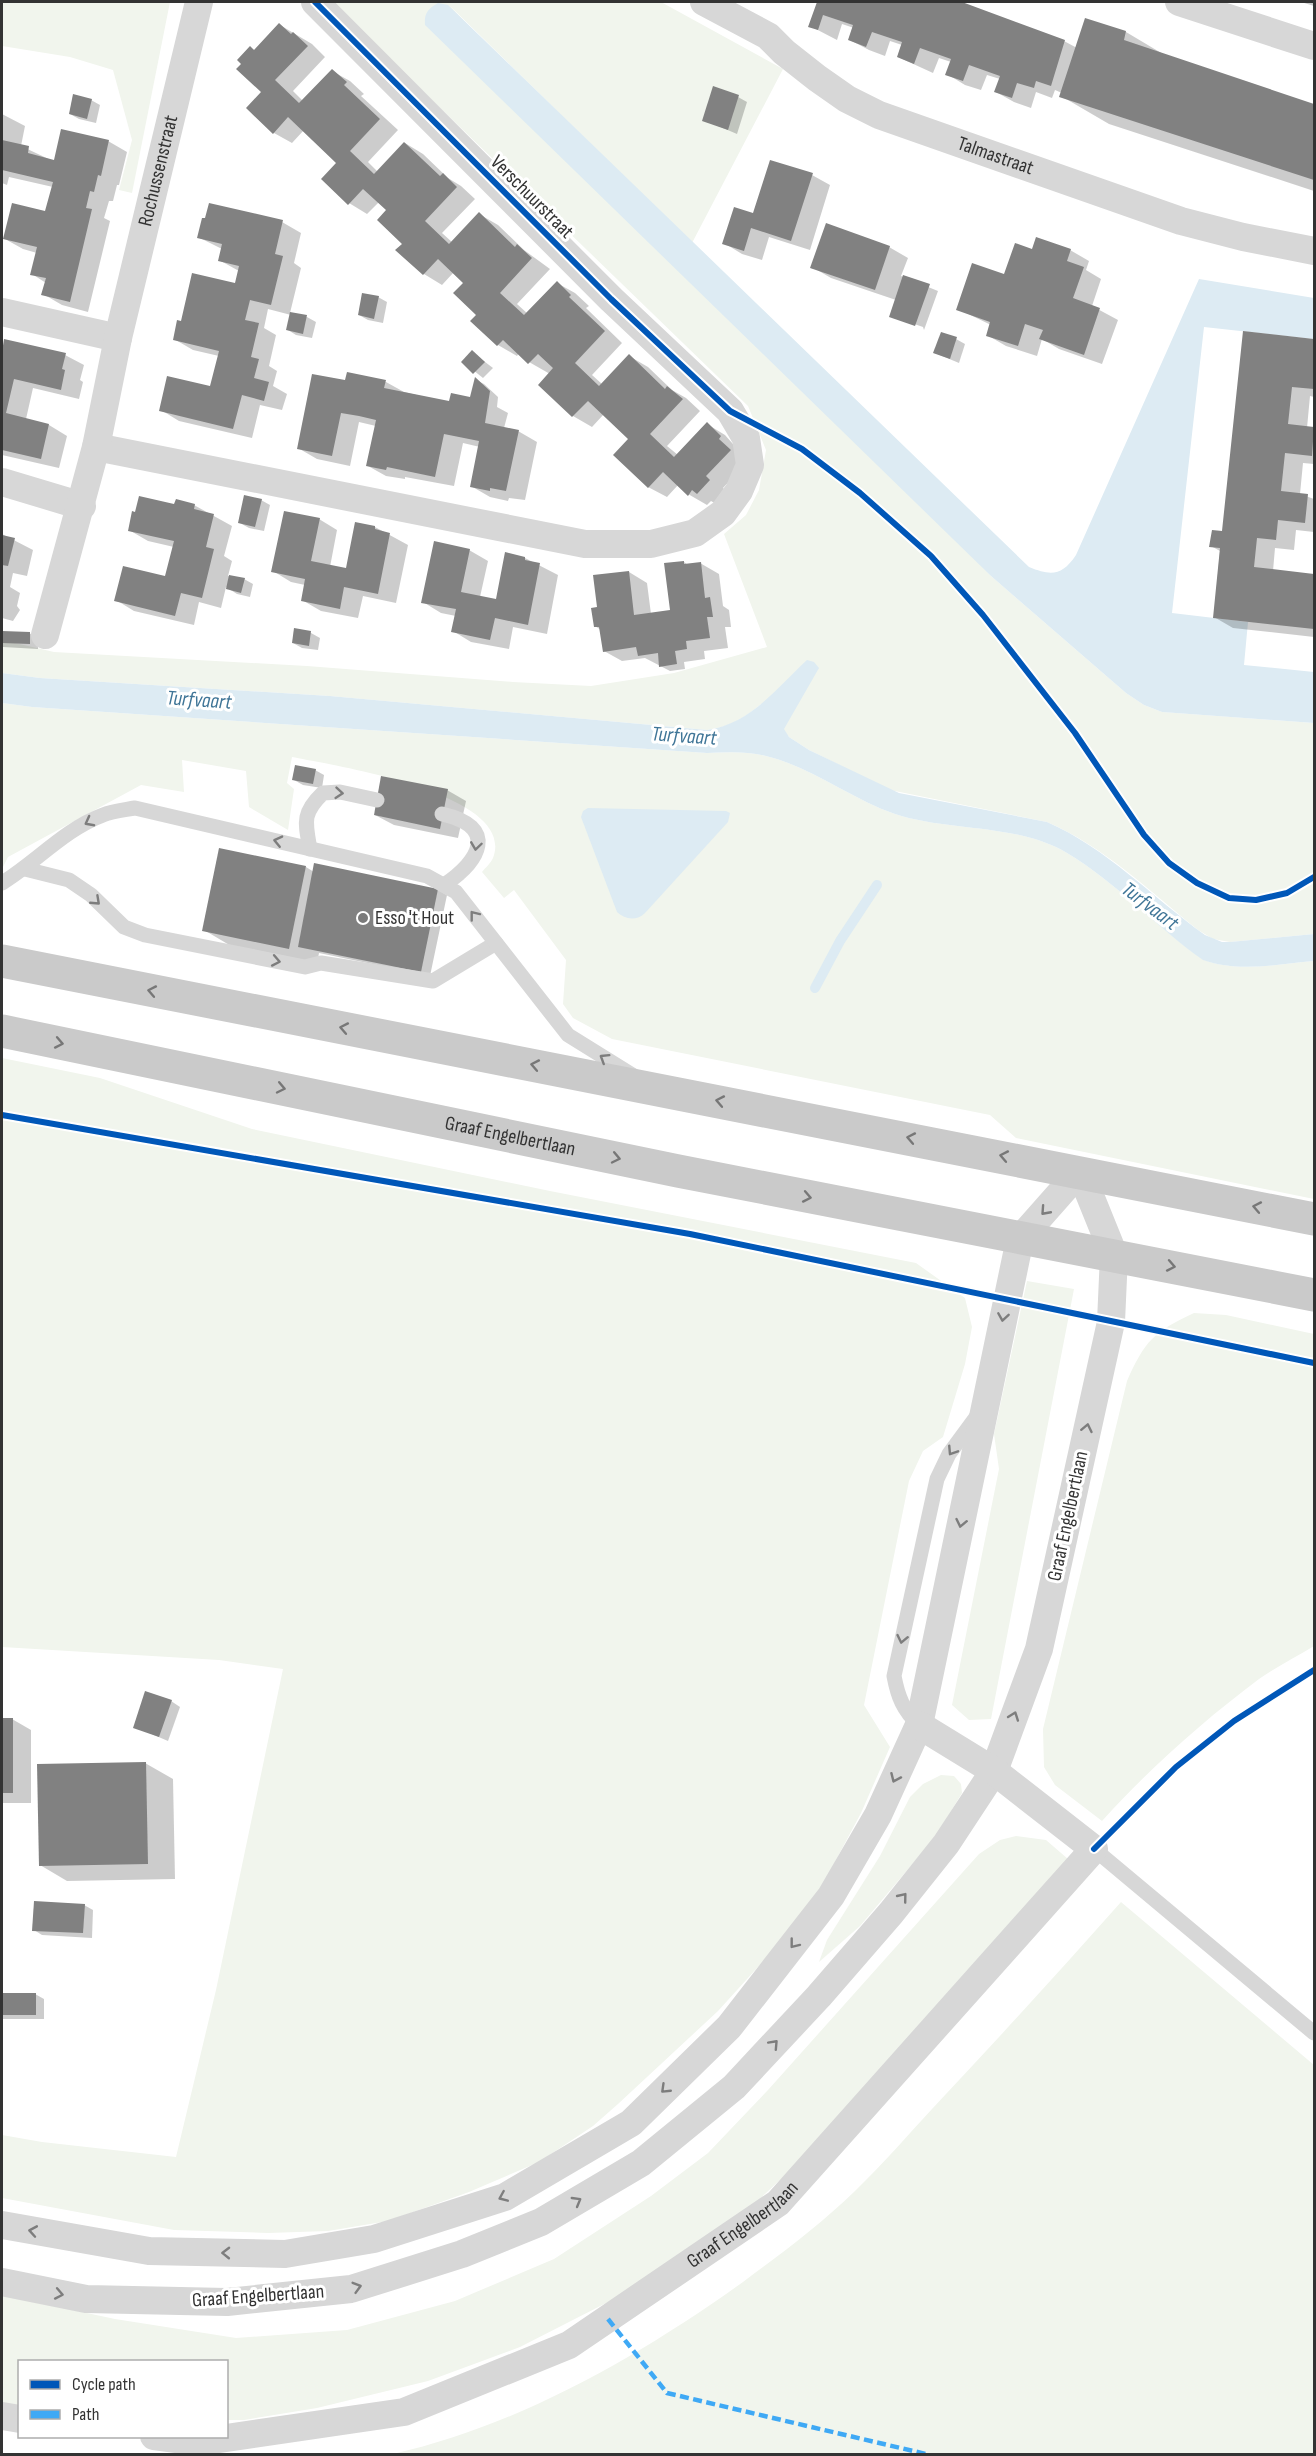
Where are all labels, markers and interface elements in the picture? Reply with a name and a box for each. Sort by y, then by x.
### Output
street label: Rochussenstraat [133,113,183,229]
street label: Talmastraat [954,131,1037,180]
street label: Verschuurstraat [485,150,579,244]
water label: Turfvaart [166,685,233,715]
water label: Turfvaart [651,721,718,751]
one-way arrow [335,786,344,799]
one-way arrow [85,815,95,826]
one-way arrow [273,836,283,849]
one-way arrow [470,841,483,851]
water label: Turfvaart [1117,876,1184,936]
one-way arrow [88,893,99,904]
place label: Esso 't Hout [375,906,454,930]
marker: Esso 't Hout [356,911,370,925]
one-way arrow [471,911,482,922]
one-way arrow [271,954,281,967]
one-way arrow [147,985,157,998]
one-way arrow [339,1022,349,1035]
one-way arrow [54,1036,64,1049]
one-way arrow [600,1054,611,1065]
one-way arrow [530,1059,540,1072]
one-way arrow [276,1080,286,1093]
one-way arrow [715,1095,725,1108]
street label: Graaf Engelbertlaan [443,1111,578,1161]
one-way arrow [907,1132,917,1145]
one-way arrow [999,1150,1009,1163]
one-way arrow [610,1151,620,1164]
one-way arrow [802,1189,812,1202]
one-way arrow [1252,1201,1262,1214]
one-way arrow [1041,1204,1052,1215]
one-way arrow [1166,1259,1176,1272]
one-way arrow [998,1312,1010,1321]
one-way arrow [1080,1423,1093,1433]
one-way arrow [948,1444,959,1455]
street label: Graaf Engelbertlaan [1043,1449,1093,1583]
one-way arrow [955,1517,968,1527]
one-way arrow [897,1633,910,1643]
one-way arrow [1007,1711,1020,1722]
one-way arrow [890,1772,902,1783]
one-way arrow [896,1893,907,1904]
one-way arrow [790,1937,801,1948]
one-way arrow [767,2040,778,2051]
one-way arrow [661,2082,672,2093]
street label: Graaf Engelbertlaan [682,2176,804,2273]
one-way arrow [499,2190,510,2202]
one-way arrow [571,2196,581,2208]
one-way arrow [28,2225,38,2238]
one-way arrow [222,2246,231,2259]
street label: Graaf Engelbertlaan [191,2279,325,2313]
one-way arrow [351,2282,362,2294]
one-way arrow [54,2287,64,2300]
legend [18,2360,228,2438]
text: Cycle path [72,2374,136,2395]
text: Path [72,2404,100,2425]

